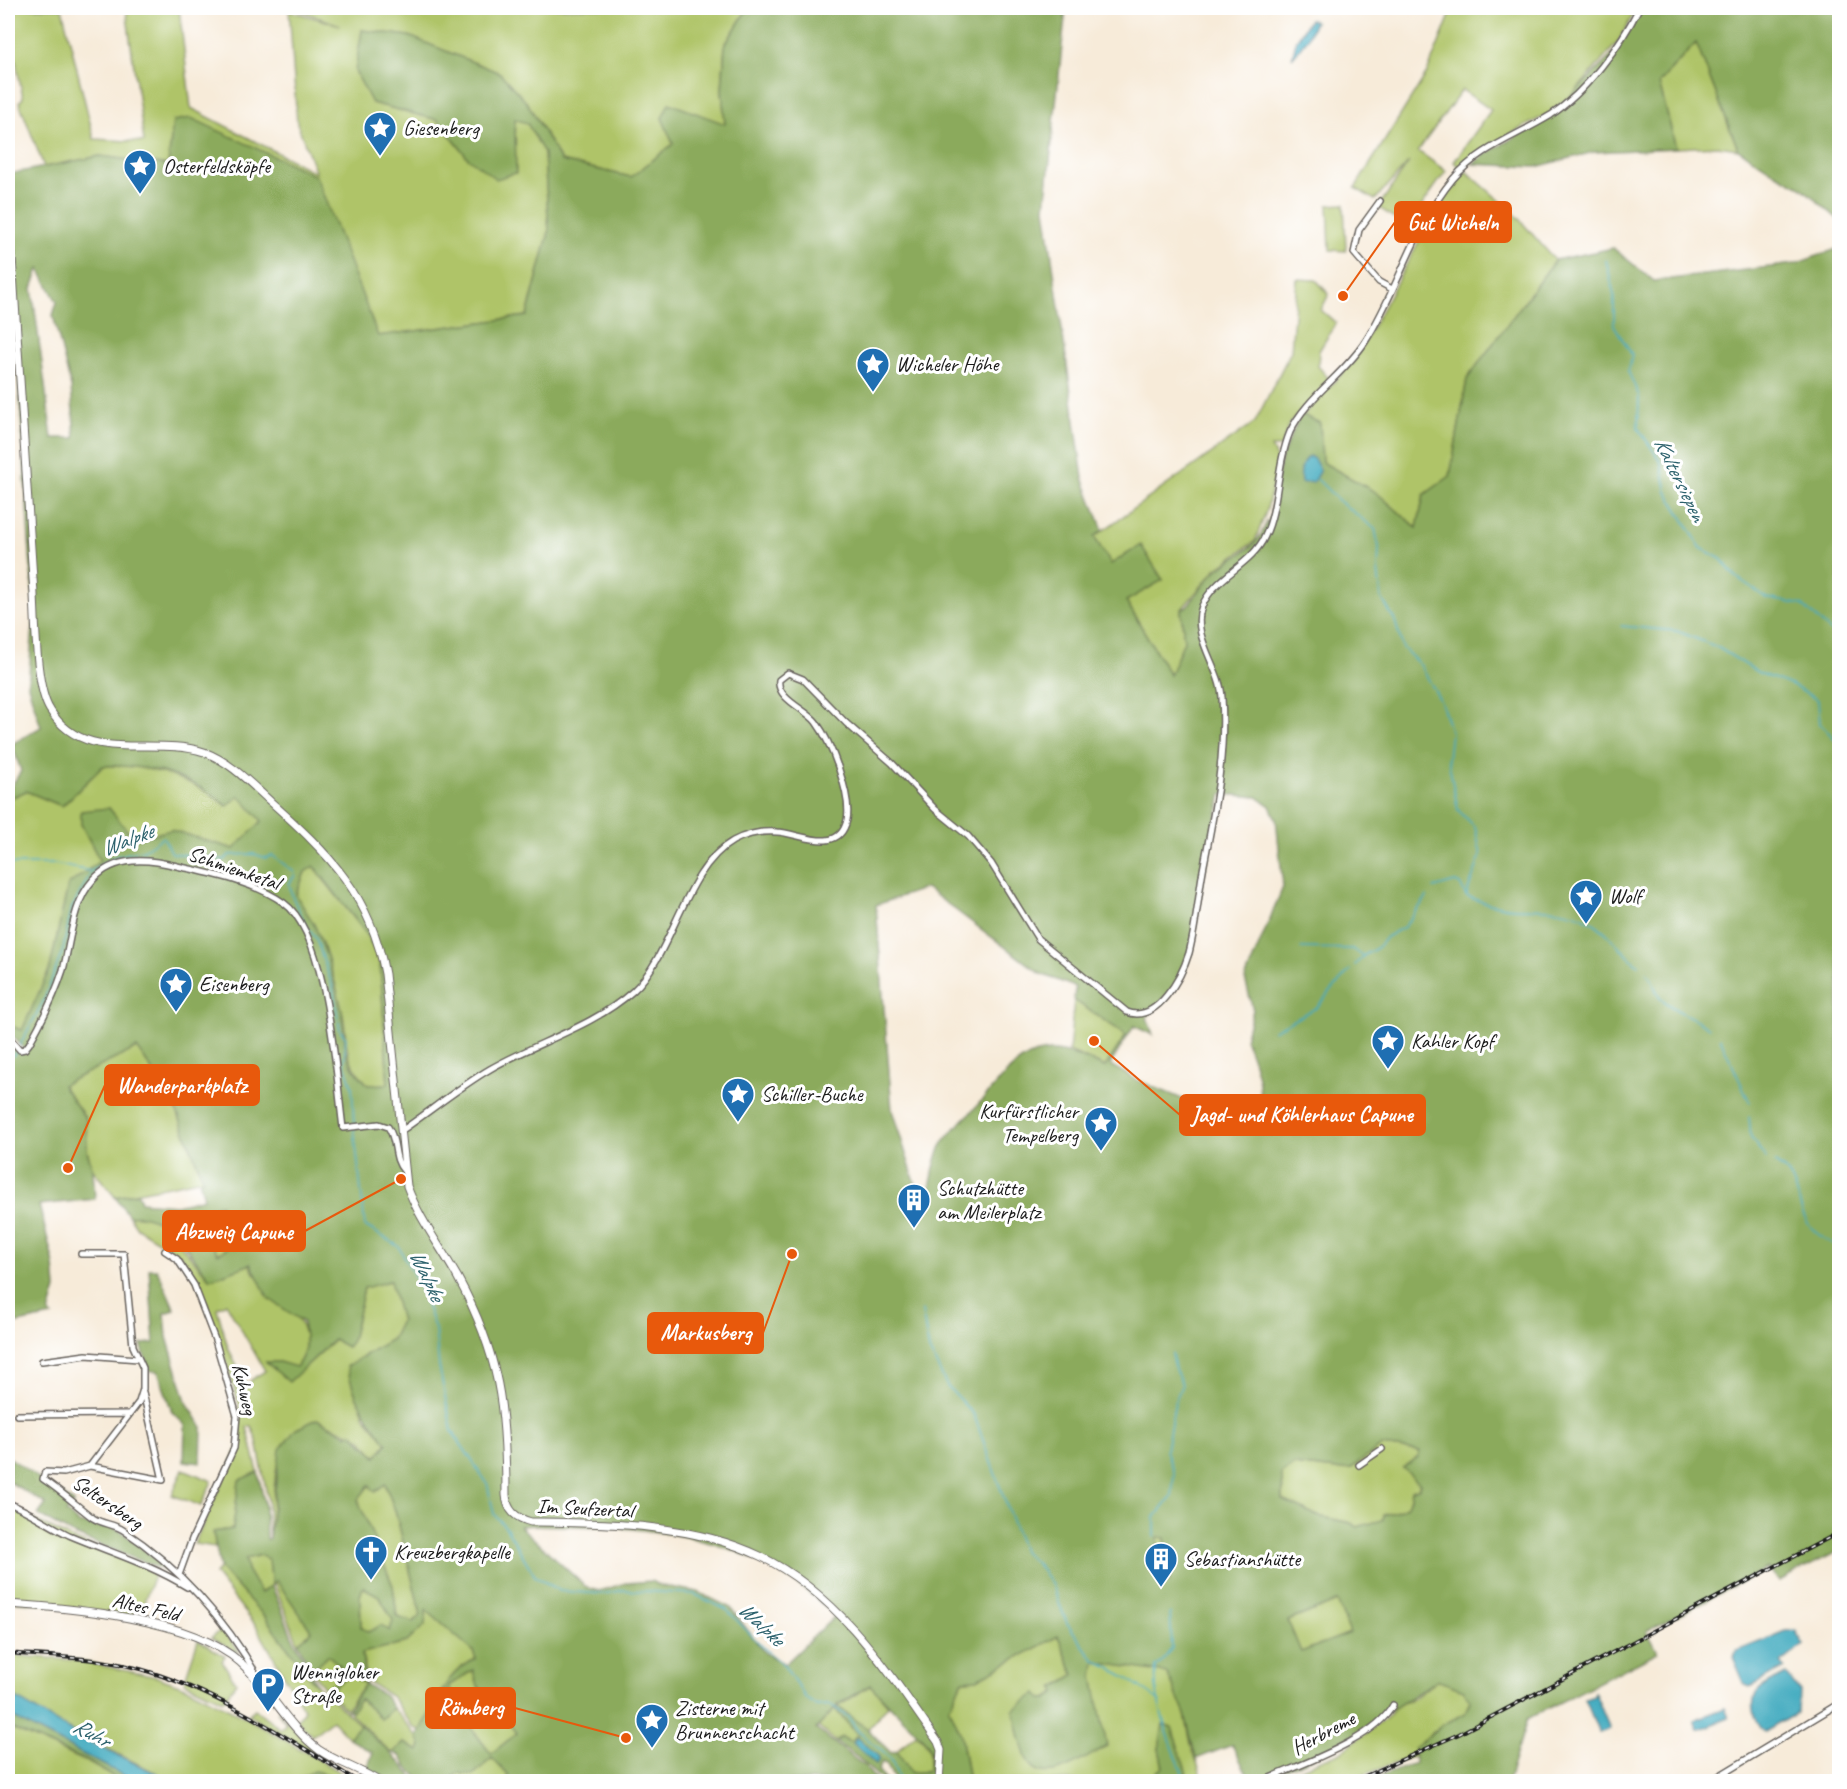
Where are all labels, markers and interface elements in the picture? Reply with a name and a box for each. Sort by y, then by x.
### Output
place icon: Giesenberg [362,110,398,157]
place label: Giesenberg [403,115,480,141]
place icon: Osterfeldsköpfe [122,148,158,195]
place label: Osterfeldsköpfe [163,153,272,179]
callout: Gut Wicheln [1395,202,1511,242]
text: Gut Wicheln [1407,209,1500,237]
place icon: Wicheler Höhe [855,346,891,393]
place label: Wicheler Höhe [896,351,1000,377]
water label: Kaltersiepen [1648,433,1713,528]
water label: Walpke [98,816,161,862]
street label: Schmiemketal [185,840,287,897]
place icon: Wolf [1568,878,1604,925]
place label: Wolf [1609,883,1645,909]
place icon: Eisenberg [158,966,194,1013]
place label: Eisenberg [199,971,270,997]
place icon: Kahler Kopf [1370,1023,1406,1070]
place label: Kahler Kopf [1411,1028,1498,1054]
callout: Wanderparkplatz [105,1065,259,1105]
text: Wanderparkplatz [117,1072,250,1100]
place icon: Schiller-Buche [720,1076,756,1123]
place label: Schiller-Buche [761,1081,864,1107]
callout: Jagd- und Köhlerhaus Capune [1180,1095,1425,1135]
place label: Kurfürstlicher Tempelberg [979,1098,1080,1148]
text: Jagd- und Köhlerhaus Capune [1189,1101,1414,1129]
place icon: Kurfürstlicher Tempelberg [1083,1105,1119,1152]
place label: Schutzhütte am Meilerplatz [937,1175,1043,1225]
building icon: Schutzhütte am Meilerplatz [896,1182,932,1229]
callout: Abzweig Capune [163,1211,305,1251]
text: Abzweig Capune [175,1218,295,1246]
water label: Walpke [403,1246,453,1309]
callout: Markusberg [648,1313,763,1353]
text: Markusberg [661,1319,753,1347]
street label: Kuhweg [227,1361,264,1419]
street label: Seltersberg [68,1469,150,1536]
street label: Im Seufzertal [536,1492,637,1524]
church icon: Kreuzbergkapelle [353,1534,389,1581]
place label: Kreuzbergkapelle [394,1539,511,1565]
building icon: Sebastianshütte [1143,1541,1179,1588]
place label: Sebastianshütte [1184,1546,1302,1572]
street label: Altes Feld [110,1587,186,1628]
water label: Walpke [733,1596,793,1655]
place label: Wennigloher Straße [291,1659,380,1709]
parking icon: Wennigloher Straße [250,1666,286,1713]
callout: Römberg [426,1688,515,1728]
text: Römberg [438,1694,506,1722]
place label: Zisterne mit Brunnenschacht [675,1695,796,1745]
place icon: Zisterne mit Brunnenschacht [634,1702,670,1749]
street label: Herbreme [1287,1705,1360,1761]
water label: Ruhr [68,1712,117,1755]

